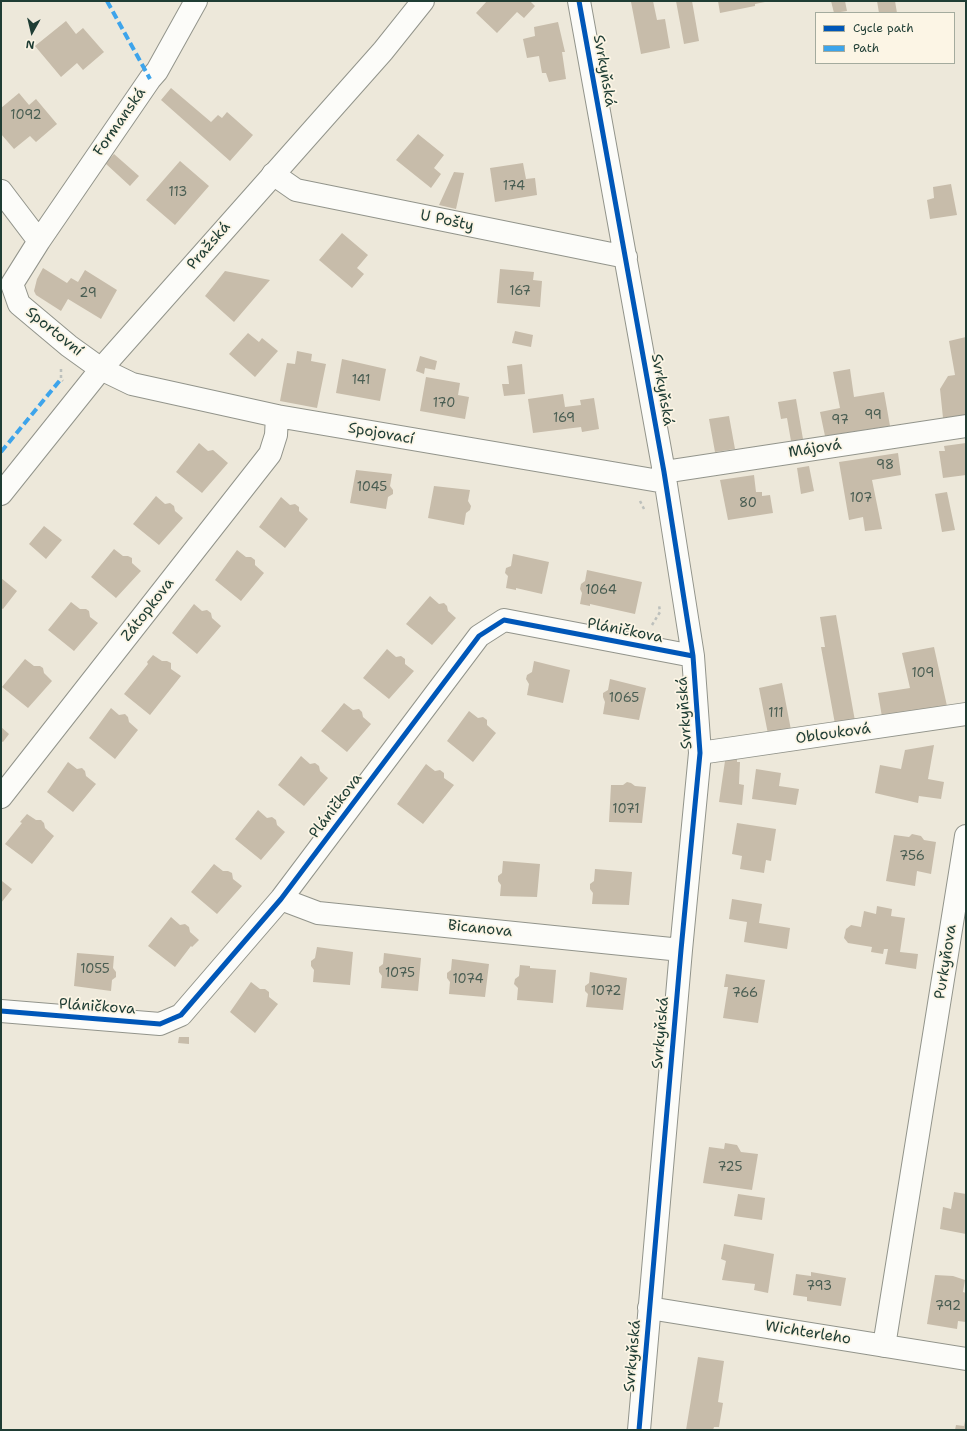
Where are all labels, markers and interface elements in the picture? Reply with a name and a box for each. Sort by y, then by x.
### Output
north arrow [12,12,52,52]
legend [815,12,955,64]
text: Cycle path [853,20,914,36]
street label: Svrkyňská [589,34,619,108]
text: N [25,36,36,52]
text: Path [853,40,879,56]
street label: Formanská [90,84,150,160]
house number: 1092 [10,108,42,124]
house number: 174 [503,179,525,195]
house number: 113 [169,185,187,201]
street label: U Pošty [419,207,475,235]
street label: Pražská [183,218,235,274]
house number: 167 [509,284,531,300]
house number: 29 [79,286,97,302]
street label: Sportovní [22,304,86,360]
street label: Svrkyňská [647,353,677,427]
house number: 141 [352,373,370,389]
house number: 170 [433,396,455,412]
house number: 99 [864,408,882,424]
house number: 169 [553,411,575,427]
house number: 97 [831,413,849,429]
street label: Spojovací [347,419,415,449]
street label: Májová [787,436,843,462]
house number: 98 [876,458,894,474]
house number: 1045 [357,480,387,496]
house number: 107 [850,491,872,507]
house number: 80 [739,496,757,512]
street label: Zátopkova [118,575,178,645]
house number: 1064 [585,583,617,599]
street label: Pláničkova [586,615,664,647]
house number: 109 [912,666,934,682]
street label: Svrkyňská [673,676,697,750]
house number: 1065 [609,691,639,707]
house number: 111 [768,706,784,722]
street label: Oblouková [794,720,872,748]
street label: Pláničkova [306,770,366,842]
house number: 1071 [612,802,640,818]
house number: 756 [899,849,925,865]
street label: Bicanova [447,917,513,941]
street label: Purkyňova [931,923,961,1001]
house number: 1055 [80,962,110,978]
house number: 1075 [385,966,415,982]
house number: 1074 [452,972,484,988]
house number: 1072 [591,984,621,1000]
house number: 766 [732,986,758,1002]
street label: Pláničkova [58,995,136,1019]
street label: Svrkyňská [649,996,673,1070]
house number: 725 [718,1160,742,1176]
house number: 793 [806,1279,832,1295]
house number: 792 [935,1299,961,1315]
street label: Wichterleho [764,1317,852,1349]
street label: Svrkyňská [621,1319,645,1393]

